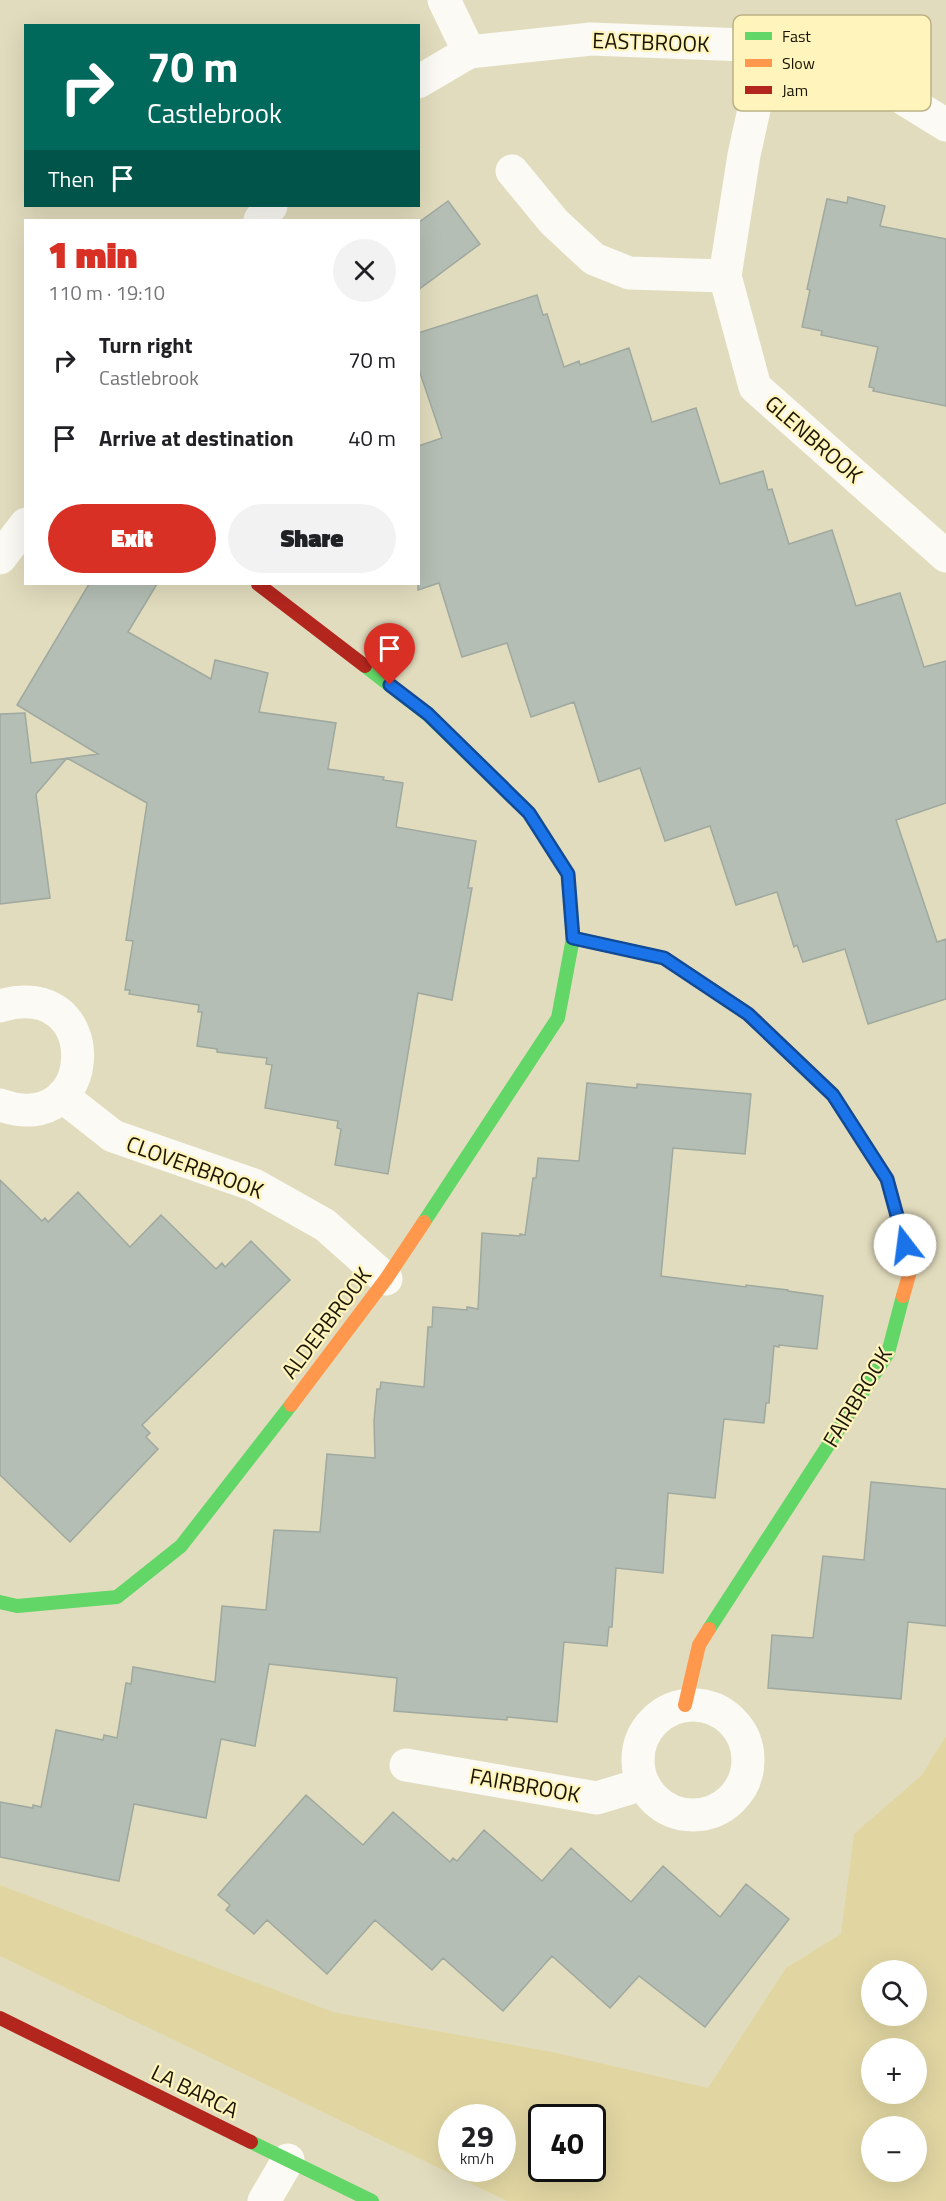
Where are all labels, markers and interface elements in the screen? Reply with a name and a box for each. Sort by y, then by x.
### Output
legend [733,15,931,111]
street label: EASTBROOK [592,23,711,61]
text: Fast [782,24,811,48]
text: 70 m [147,34,239,98]
icon: right [48,48,126,126]
text: Slow [782,51,815,75]
text: Jam [782,78,808,102]
text: Castlebrook [147,92,282,133]
text: Then [48,162,94,196]
icon: arrive [106,162,139,195]
text: 1 min [48,227,137,282]
button: close [333,239,396,302]
text: 110 m · 19:10 [48,277,165,308]
text: Turn right [99,328,193,362]
text: 70 m [348,343,396,377]
icon: right [48,344,81,377]
text: Castlebrook [99,362,199,393]
street label: GLENBROOK [758,387,871,491]
text: Arrive at destination [99,421,294,455]
text: 40 m [348,421,396,455]
icon: arrive [48,422,81,455]
button: Exit [48,504,216,573]
button: Share [228,504,396,573]
pin [364,623,415,685]
icon: arrive [373,632,406,665]
street label: CLOVERBROOK [122,1126,269,1208]
position arrow [873,1213,937,1277]
street label: ALDERBROOK [273,1260,380,1386]
street label: FAIRBROOK [814,1340,901,1454]
street label: FAIRBROOK [467,1759,583,1812]
map controls [861,1960,927,2182]
button: search [861,1960,927,2026]
button: + [861,2038,927,2104]
street label: LA BARCA [145,2055,245,2127]
speed limit sign: 40 [528,2104,606,2182]
text: 29 [460,2113,494,2159]
button: − [861,2116,927,2182]
text: km/h [460,2147,494,2170]

